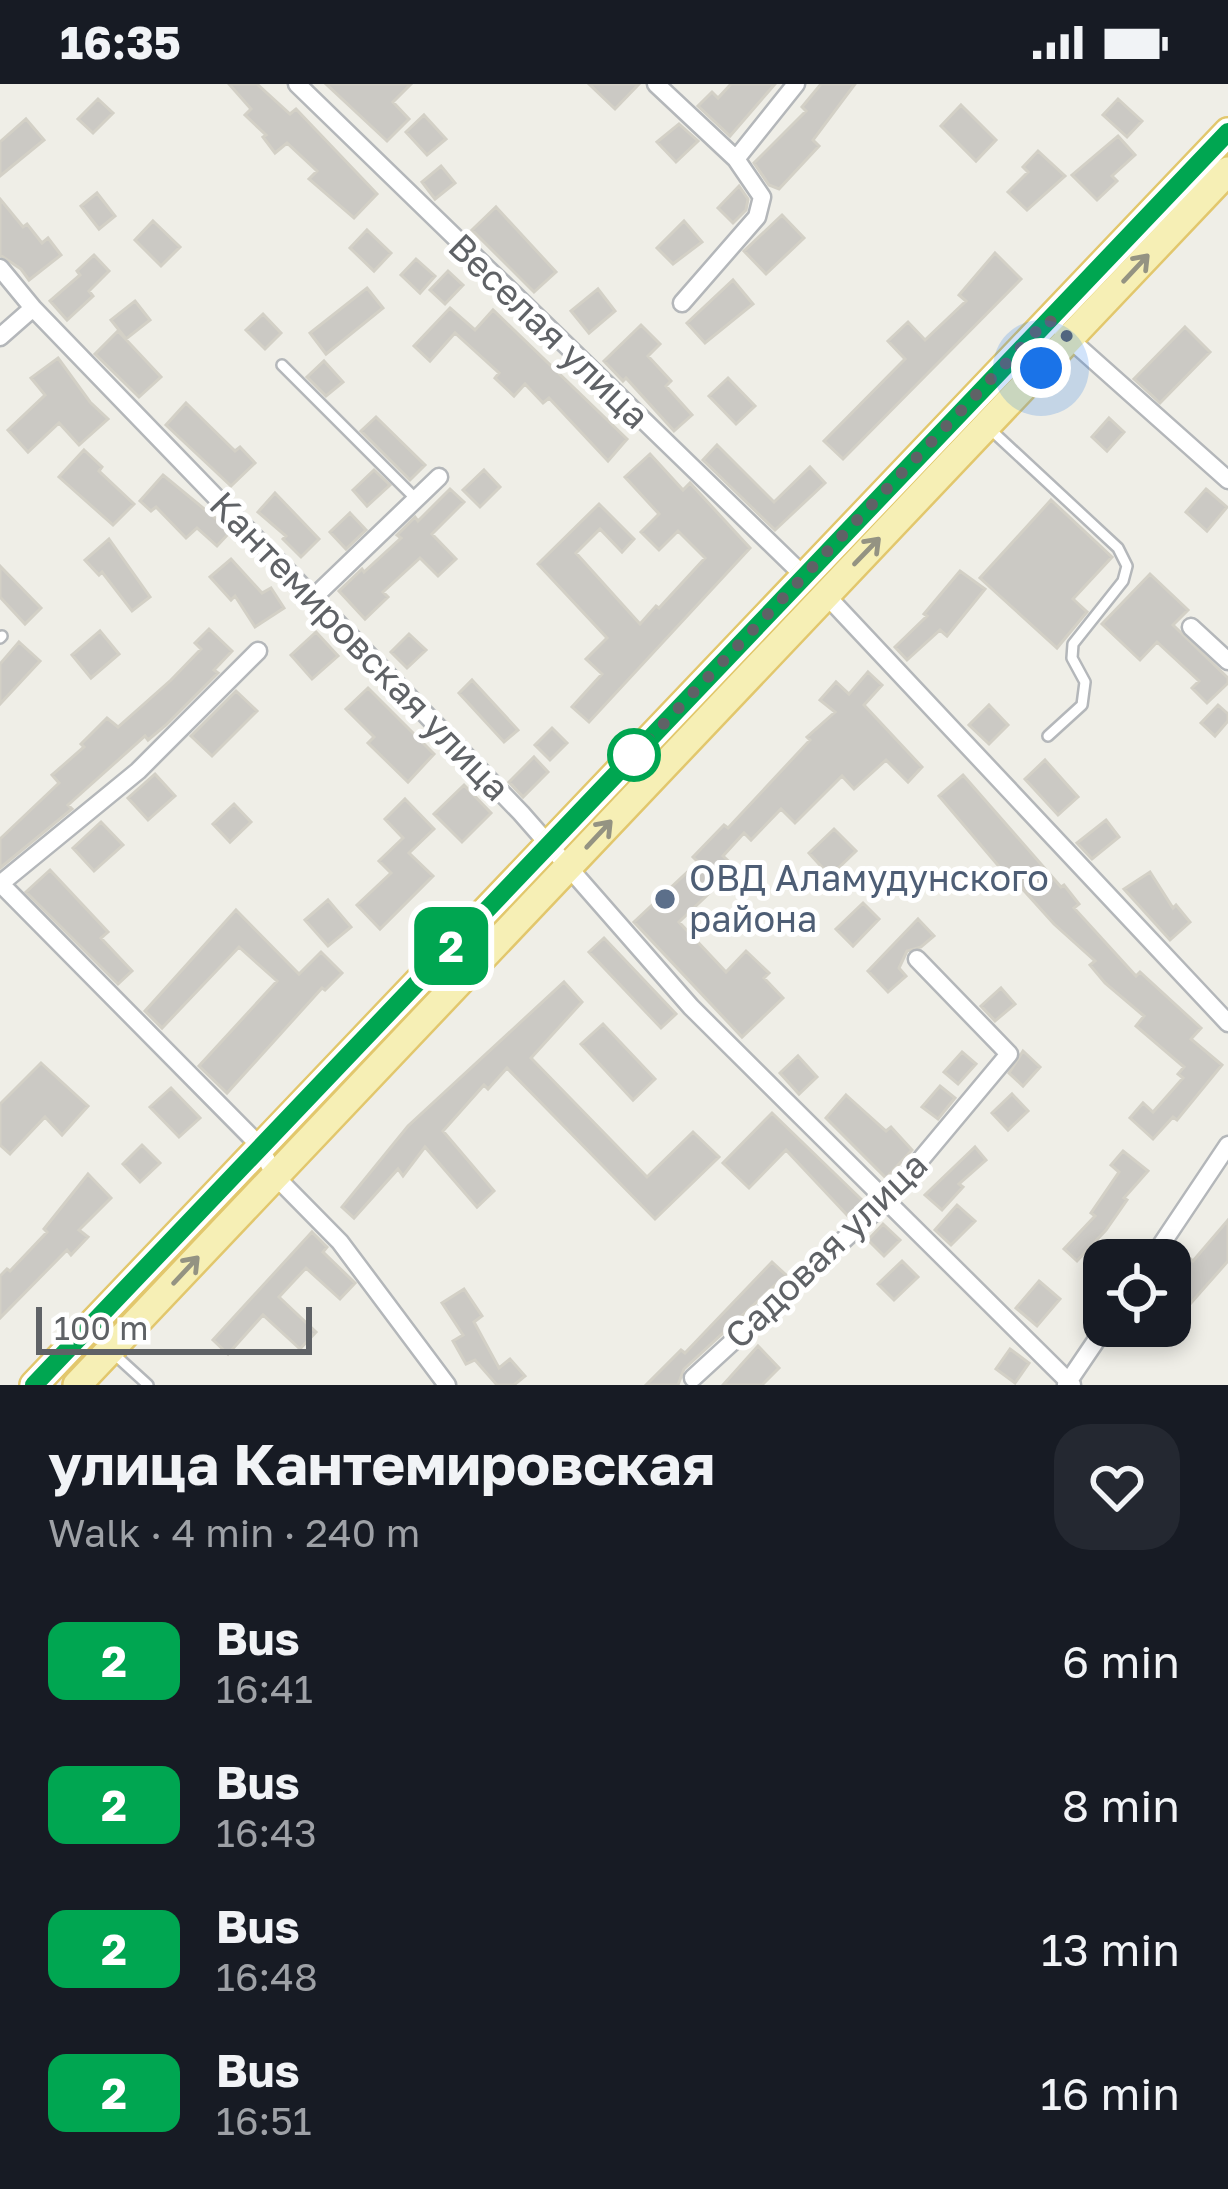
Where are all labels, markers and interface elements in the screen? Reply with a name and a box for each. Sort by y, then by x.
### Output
text: 16:35 [60,15,181,69]
street label: Веселая улица [440,224,658,437]
one-way arrow [1121,254,1149,283]
your location [1011,338,1071,398]
street label: Кантемировская улица [202,482,519,809]
one-way arrow [852,537,881,566]
unlabelled marker [609,730,659,780]
one-way arrow [585,820,613,850]
place label: ОВД Аламудунского района [689,856,1049,940]
marker: ОВД Аламудунского района [652,886,678,912]
line badge: 2 [412,907,490,985]
text: 2 [438,921,464,971]
street label: Садовая улица [716,1143,936,1357]
map controls [1083,1239,1191,1347]
button: locate [1083,1239,1191,1347]
one-way arrow [172,1256,200,1285]
scale bar [36,1301,312,1354]
text: 100 m [54,1308,148,1347]
button: heart [1054,1424,1180,1550]
text: улица Кантемировская [48,1429,715,1498]
text: Walk · 4 min · 240 m [48,1509,420,1556]
text: Bus [216,1611,300,1665]
text: 6 min [1062,1634,1180,1688]
text: 2 [101,1636,127,1686]
text: 16:41 [216,1665,313,1712]
text: Bus [216,1755,300,1809]
text: 8 min [1062,1778,1180,1832]
text: 2 [101,1780,127,1830]
text: 16:43 [216,1809,317,1856]
text: Bus [216,1899,300,1953]
text: 13 min [1041,1922,1180,1976]
text: 2 [101,1924,127,1974]
text: 16:48 [216,1953,318,2000]
text: Bus [216,2043,300,2097]
text: 16 min [1040,2066,1180,2120]
text: 2 [101,2068,127,2118]
text: 16:51 [216,2097,312,2144]

